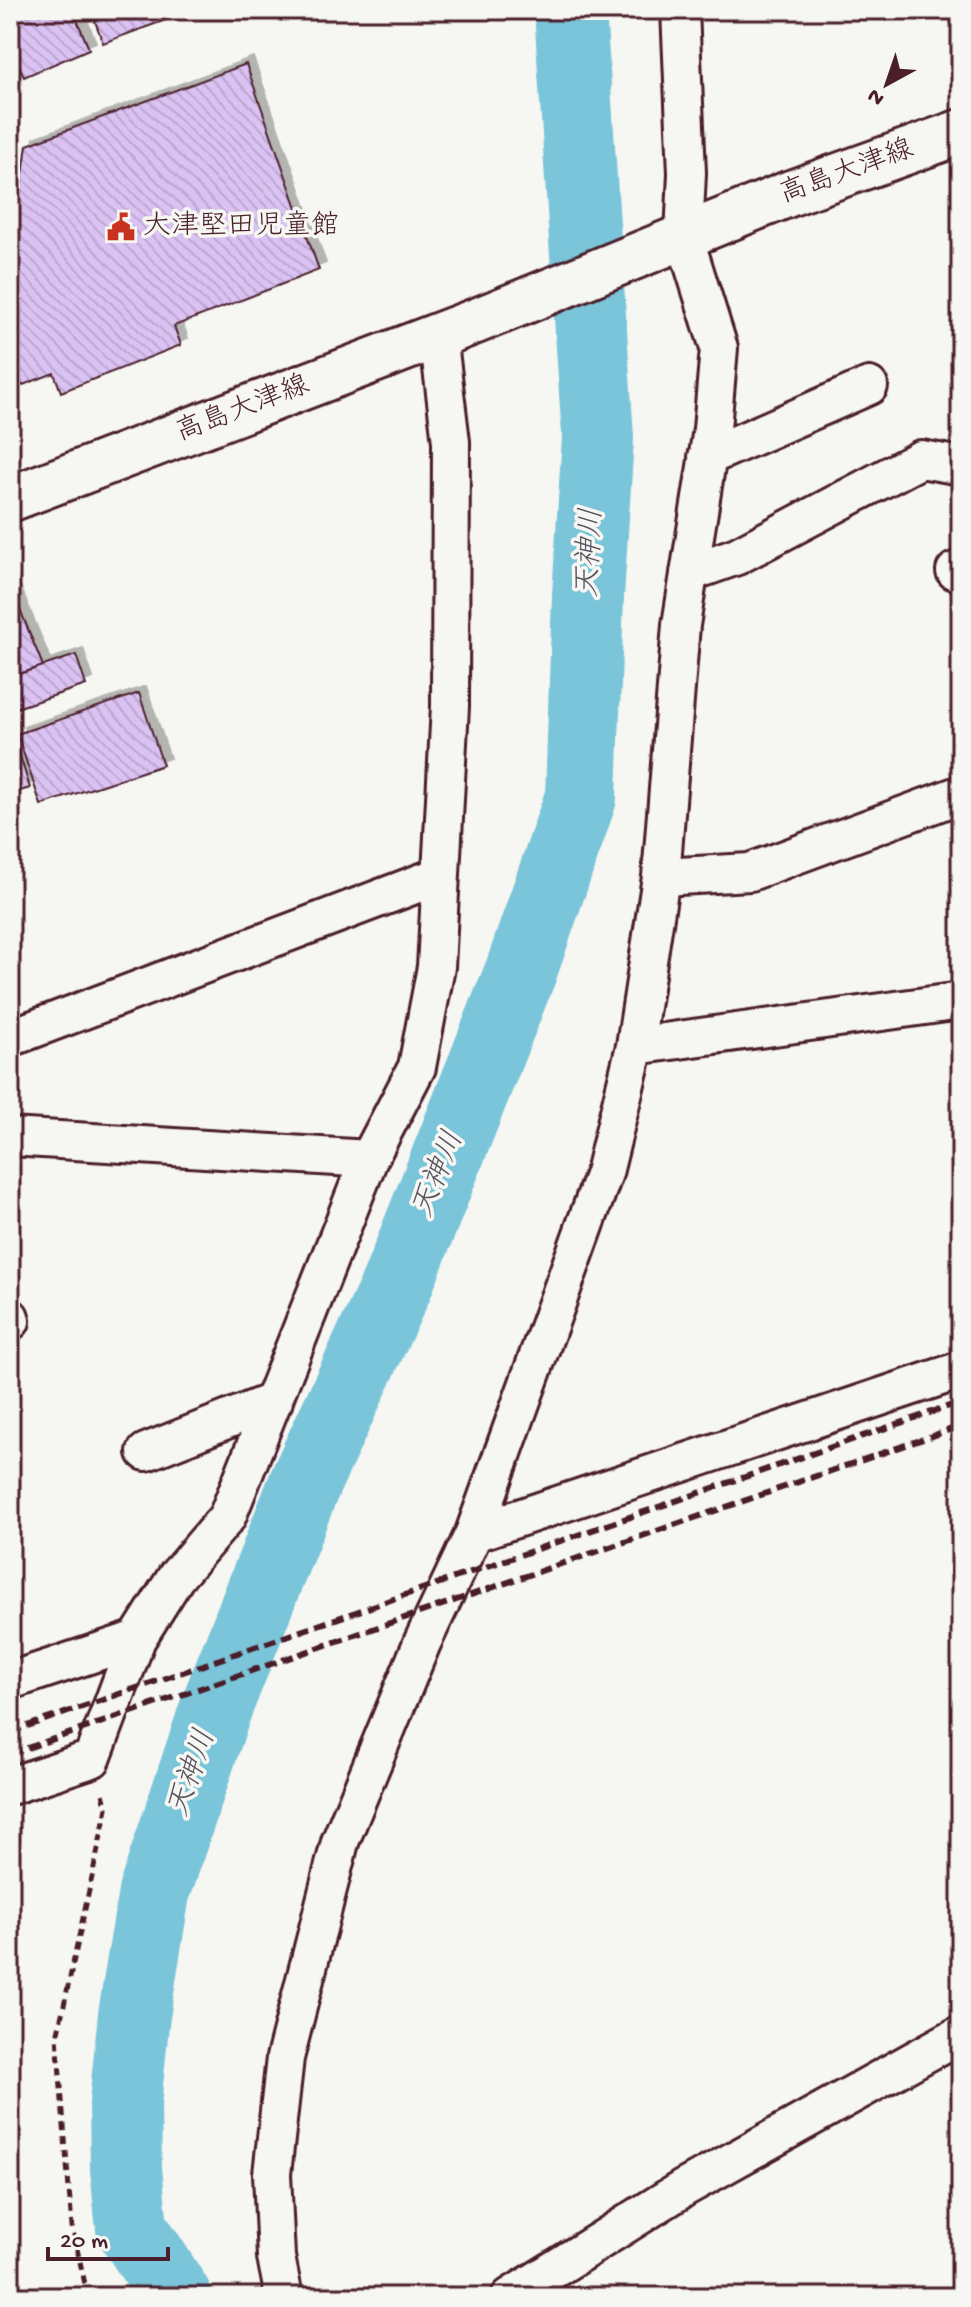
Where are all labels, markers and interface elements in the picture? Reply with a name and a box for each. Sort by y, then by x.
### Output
north arrow [847,44,927,124]
text: N [863,82,891,111]
street label: 高島大津線 [775,133,918,212]
place label: 大津堅田児童館 [143,210,339,244]
public building icon: 大津堅田児童館 [106,212,136,242]
street label: 高島大津線 [171,369,314,450]
water label: 天神川 [570,507,612,599]
water label: 天神川 [405,1126,473,1223]
water label: 天神川 [161,1725,225,1822]
scale bar [48,2211,168,2261]
text: 20 m [60,2228,108,2257]

